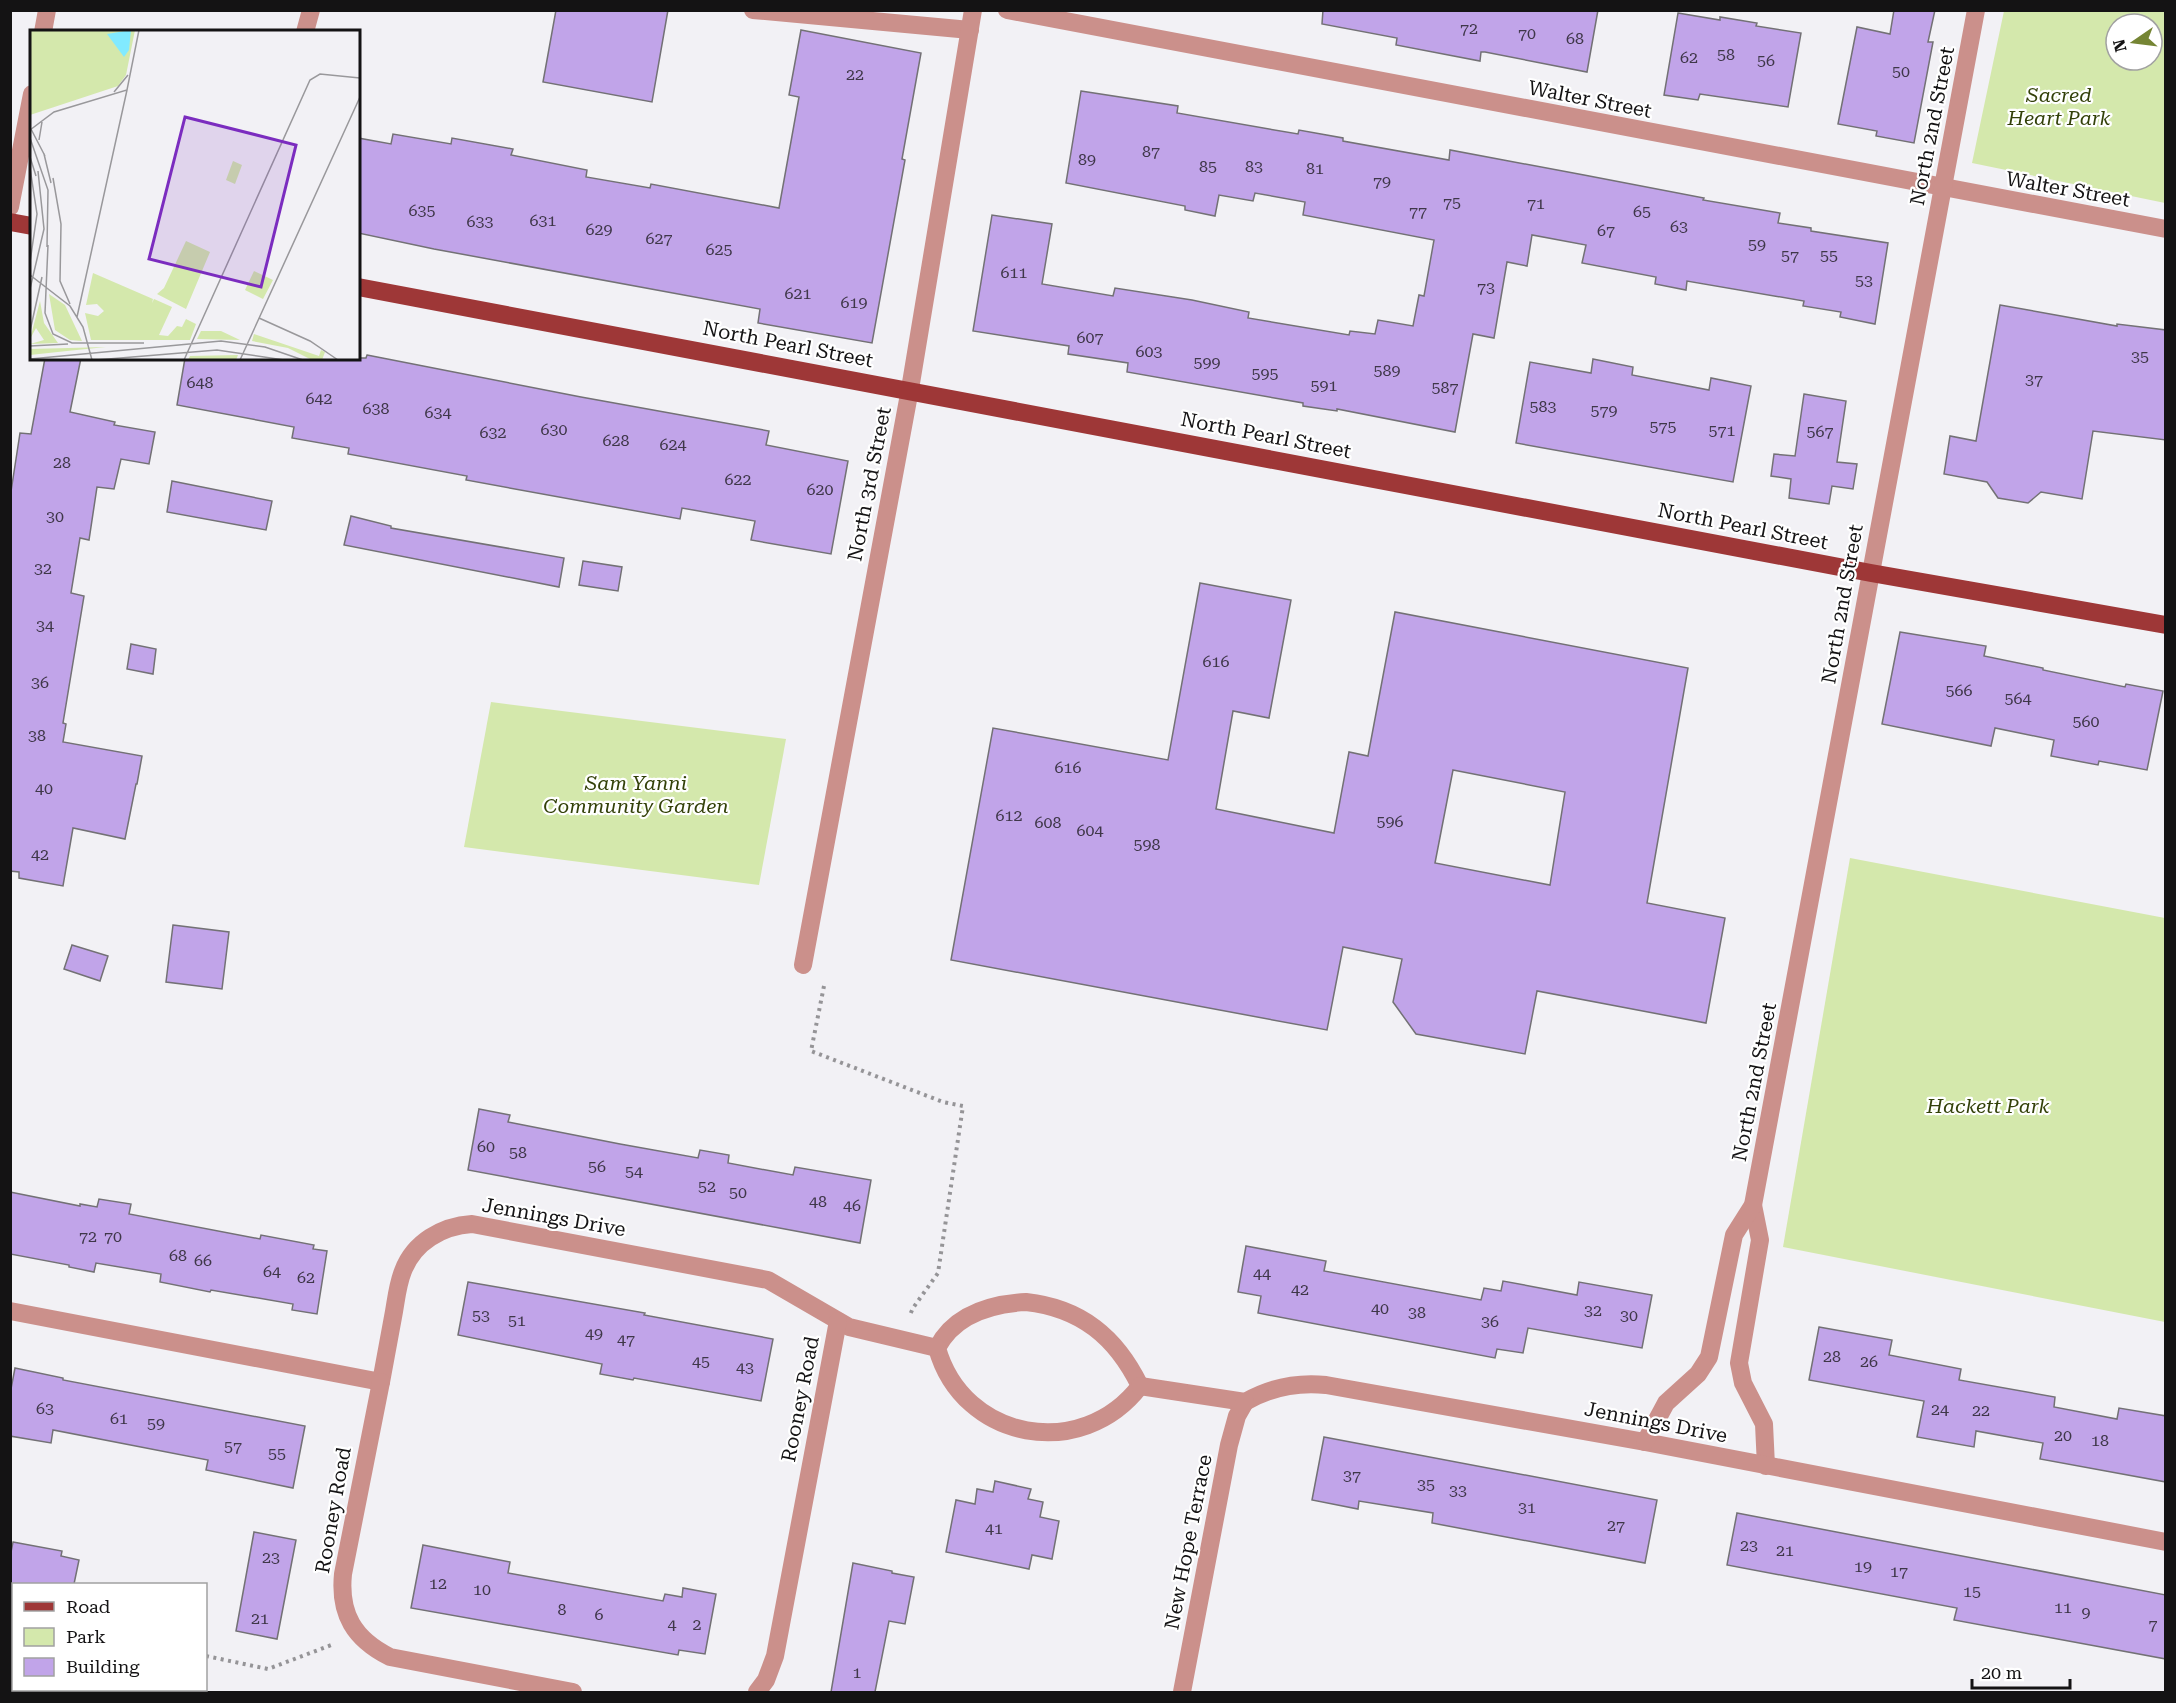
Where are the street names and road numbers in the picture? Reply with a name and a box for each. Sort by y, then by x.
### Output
street label: North 2nd Street [1905,44,1959,208]
street label: Walter Street [1526,75,1654,123]
street label: Walter Street [2004,166,2132,212]
street label: North Pearl Street [701,316,876,372]
street label: North 3rd Street [842,404,896,563]
street label: North Pearl Street [1179,407,1354,463]
street label: North Pearl Street [1656,498,1831,554]
street label: North 2nd Street [1816,522,1868,686]
street label: North 2nd Street [1727,1000,1781,1164]
street label: Jennings Drive [480,1193,628,1241]
street label: Rooney Road [776,1334,824,1464]
street label: Jennings Drive [1582,1396,1730,1448]
street label: Rooney Road [310,1445,356,1575]
street label: New Hope Terrace [1159,1452,1217,1632]

